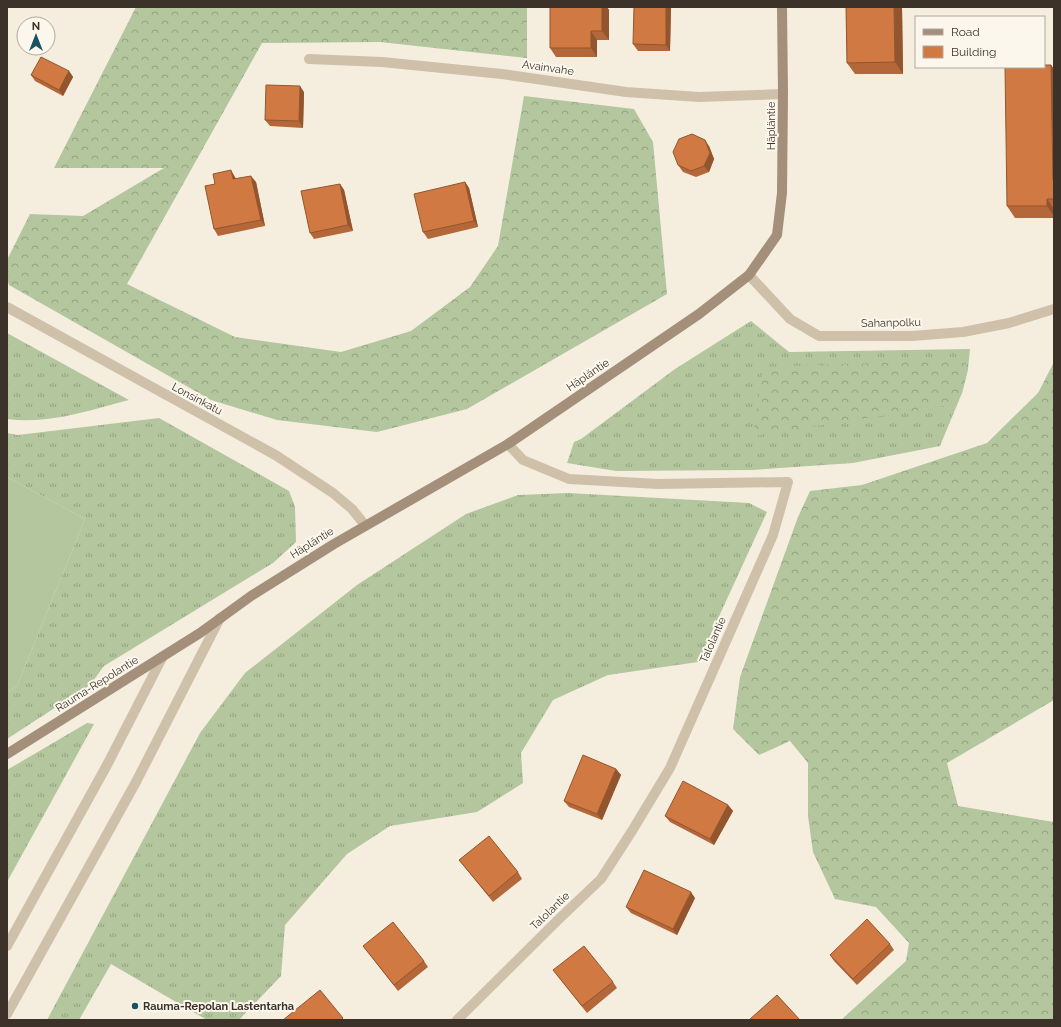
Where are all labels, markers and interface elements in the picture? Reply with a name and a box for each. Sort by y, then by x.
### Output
north arrow [16,16,56,56]
legend [915,16,1045,68]
text: N [32,20,40,33]
text: Road [951,25,980,39]
text: Building [951,45,997,59]
street label: Avainvahe [521,58,575,78]
street label: Häpläntie [765,101,778,150]
street label: Sahanpolku [861,316,921,330]
street label: Häpläntie [564,356,612,394]
street label: Lonsinkatu [170,380,224,418]
street label: Häpläntie [288,524,337,561]
street label: Talolantie [697,614,729,665]
street label: Rauma-Repolantie [53,653,141,715]
street label: Talolantie [528,889,573,933]
place label: Rauma-Repolan Lastentarha [143,1000,294,1013]
marker: Rauma-Repolan Lastentarha [130,1001,140,1011]

